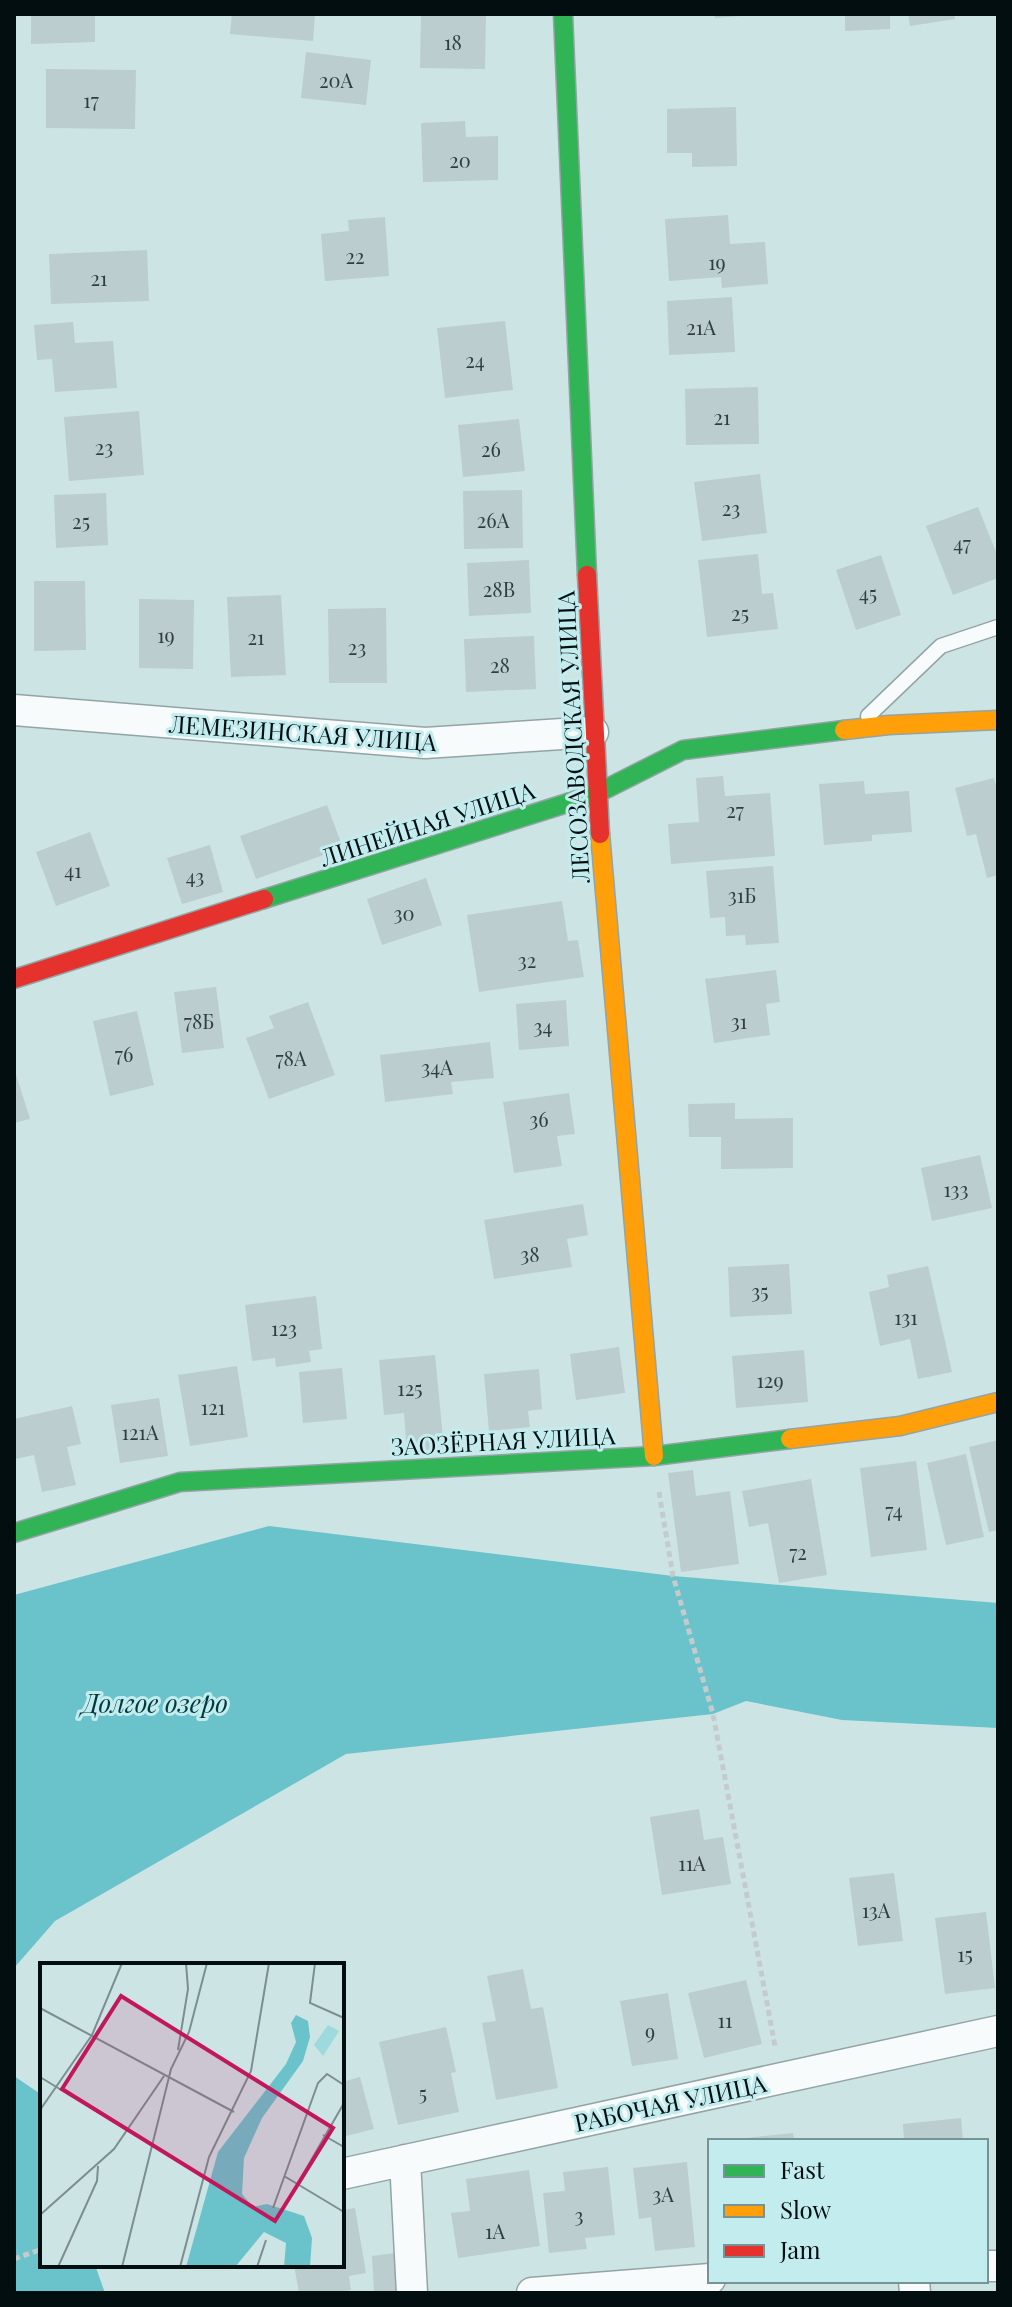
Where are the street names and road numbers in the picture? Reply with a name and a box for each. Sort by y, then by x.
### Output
street label: ЛЕСОЗАВОДСКАЯ УЛИЦА [548,589,596,885]
street label: ЛЕМЕЗИНСКАЯ УЛИЦА [167,707,439,757]
street label: ЛИНЕЙНАЯ УЛИЦА [315,773,539,873]
street label: ЗАОЗЁРНАЯ УЛИЦА [390,1418,617,1462]
street label: РАБОЧАЯ УЛИЦА [571,2066,770,2138]

